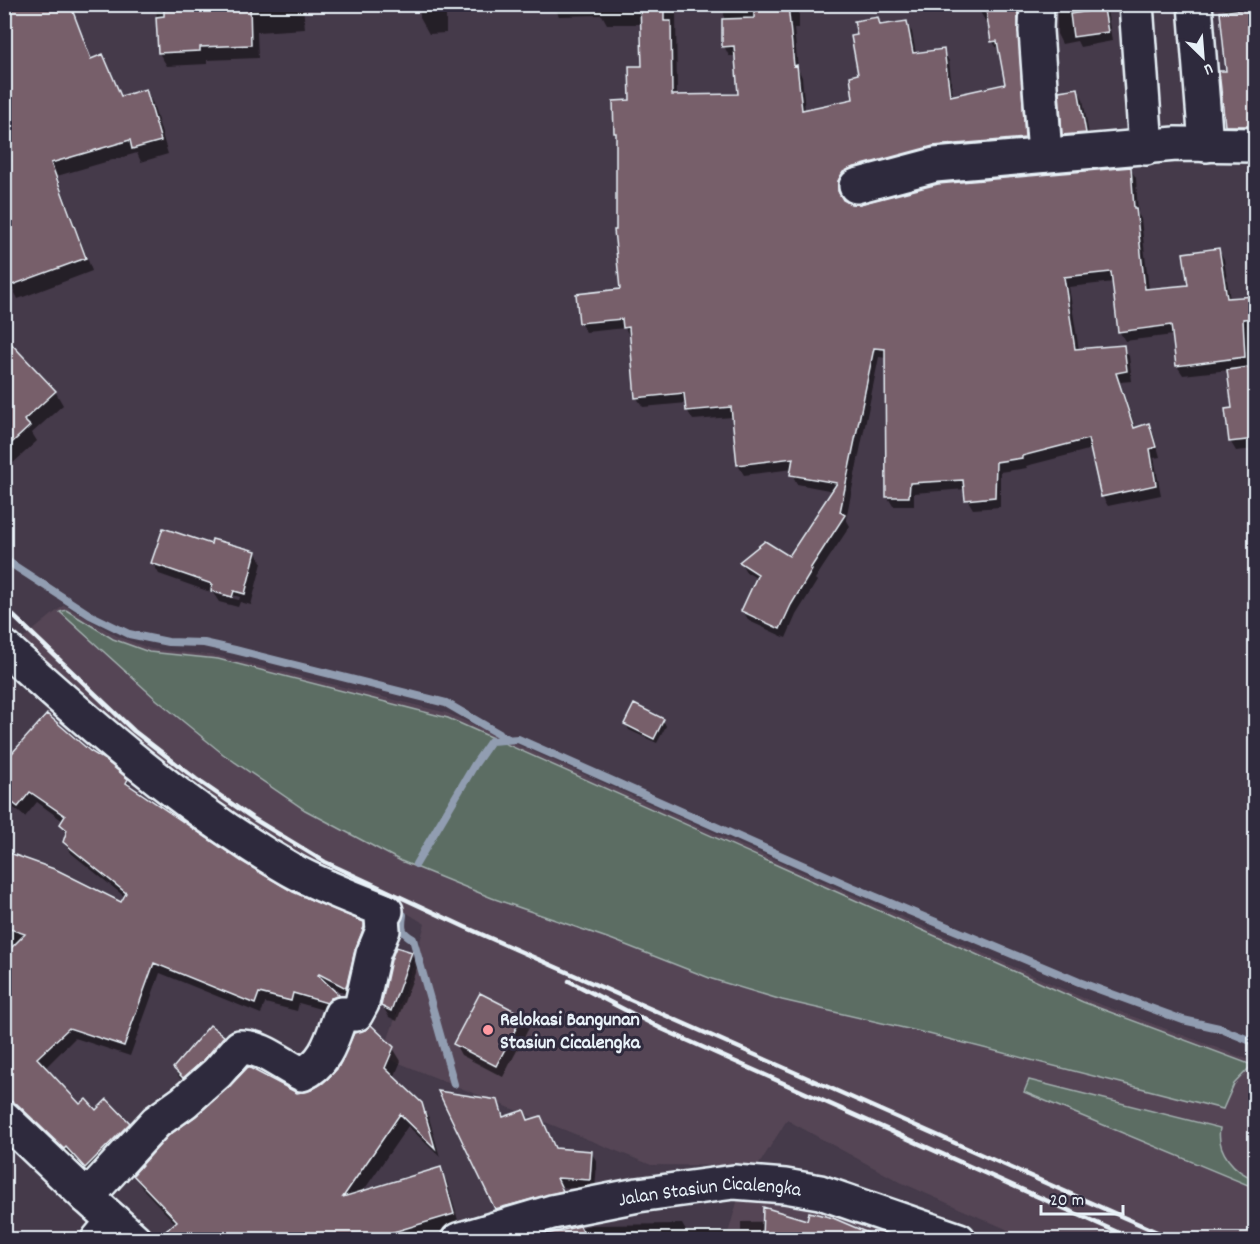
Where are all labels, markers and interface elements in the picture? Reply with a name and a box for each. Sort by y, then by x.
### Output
north arrow [1173,27,1233,87]
text: U [1200,56,1217,81]
place label: Relokasi Bangunan Stasiun Cicalengka [500,1007,641,1058]
marker: Relokasi Bangunan Stasiun Cicalengka [481,1023,495,1037]
street label: Jalan Stasiun Cicalengka [616,1171,804,1216]
scale bar [1041,1178,1124,1216]
text: 20 m [1050,1189,1084,1214]

